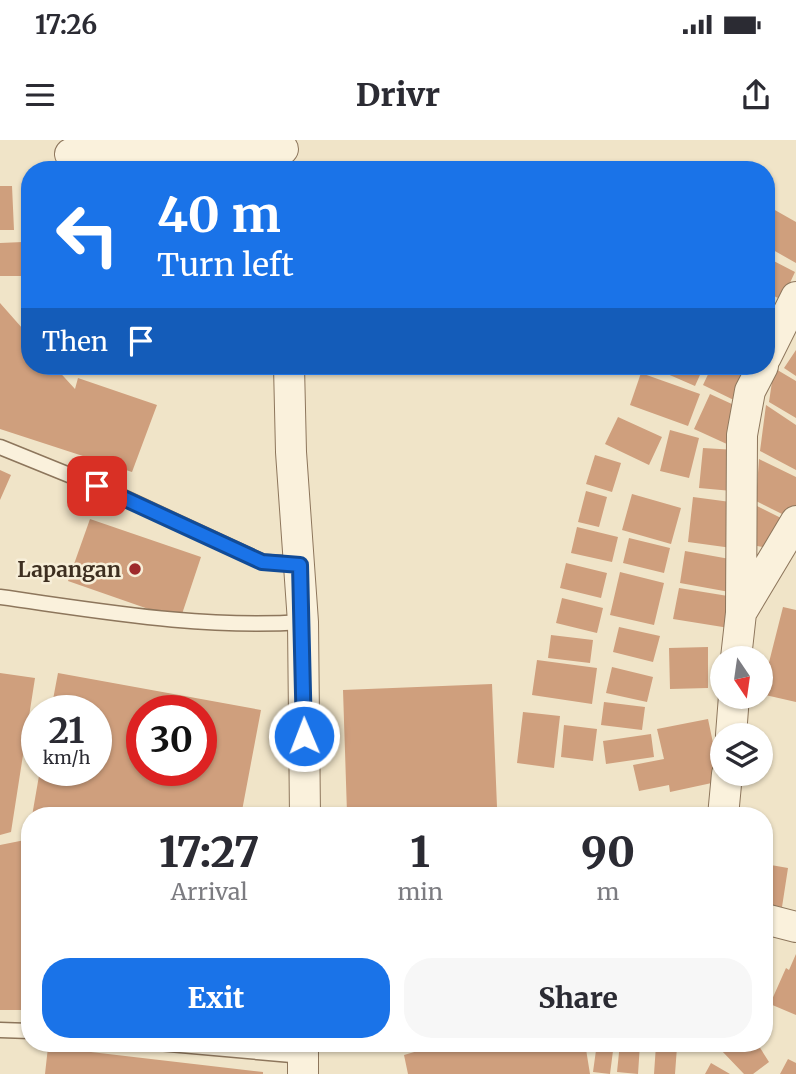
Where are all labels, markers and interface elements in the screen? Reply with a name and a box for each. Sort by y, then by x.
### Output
text: 17:26 [35,8,97,41]
text: Drivr [356,75,440,115]
icon: menu [21,76,59,114]
icon: share [737,76,775,114]
text: 40 m [157,184,281,245]
icon: left [42,189,133,280]
text: Turn left [157,245,294,285]
icon: arrive [122,322,160,360]
text: Then [42,325,108,358]
pin [67,456,127,516]
icon: arrive [78,467,116,505]
place label: Lapangan [17,556,121,583]
marker: Lapangan [127,561,143,577]
north arrow [710,646,774,709]
map controls [710,646,773,786]
speed limit sign: 30 [126,695,217,786]
position arrow [267,699,341,773]
text: 21 [49,709,84,753]
button: layers [710,723,773,786]
text: km/h [43,746,90,769]
text: 17:27 [159,826,259,878]
text: 1 [410,826,430,878]
text: 90 [581,826,635,878]
text: Arrival [171,877,248,906]
text: min [397,877,443,906]
text: m [597,877,619,906]
button: Exit [42,958,390,1038]
button: Share [404,958,752,1038]

